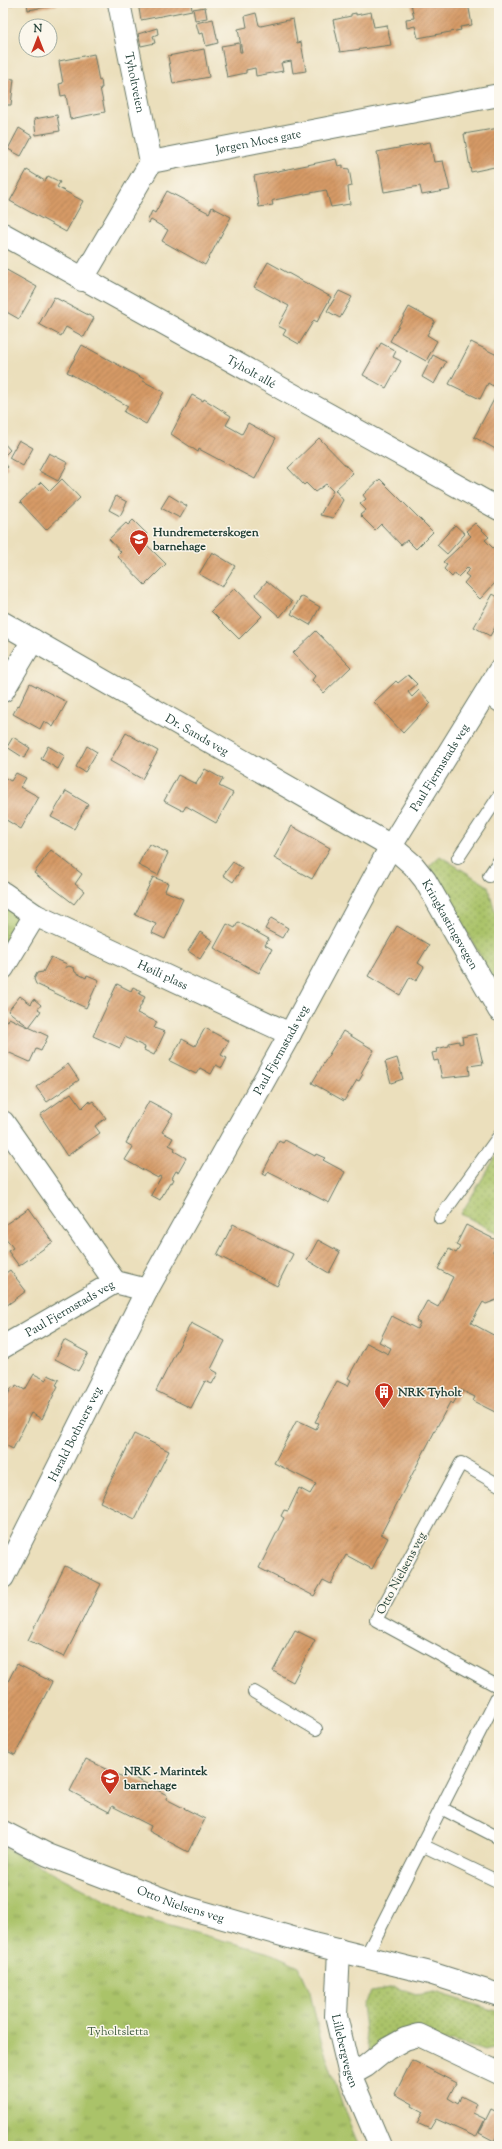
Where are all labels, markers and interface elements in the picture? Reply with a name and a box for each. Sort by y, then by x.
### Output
north arrow [18,18,58,58]
text: N [33,21,43,37]
street label: Tyholtveien [119,51,149,115]
street label: Jørgen Moes gate [213,125,303,160]
street label: Tyholt allé [223,352,279,394]
place label: Hundremeterskogen barnehage [152,524,260,556]
school or university icon: Hundremeterskogen barnehage [128,528,150,556]
street label: Dr. Sands veg [162,710,232,761]
street label: Paul Fjermstads veg [406,720,474,815]
street label: Kringkastingsvegen [417,877,482,973]
street label: Høili plass [134,956,191,995]
street label: Paul Fjermstads veg [250,1002,314,1099]
street label: Paul Fjermstads veg [22,1276,118,1342]
building icon: NRK Tyholt [373,1381,395,1409]
street label: Harald Bothners veg [44,1384,107,1485]
place label: NRK Tyholt [397,1384,462,1402]
street label: Otto Nielsens veg [372,1529,431,1618]
place label: NRK - Marintek barnehage [123,1763,208,1795]
school or university icon: NRK - Marintek barnehage [99,1767,121,1795]
street label: Otto Nielsens veg [134,1882,226,1928]
street label: Lillebergvegen [326,2012,362,2091]
park label: Tyholtsletta [87,2023,149,2041]

